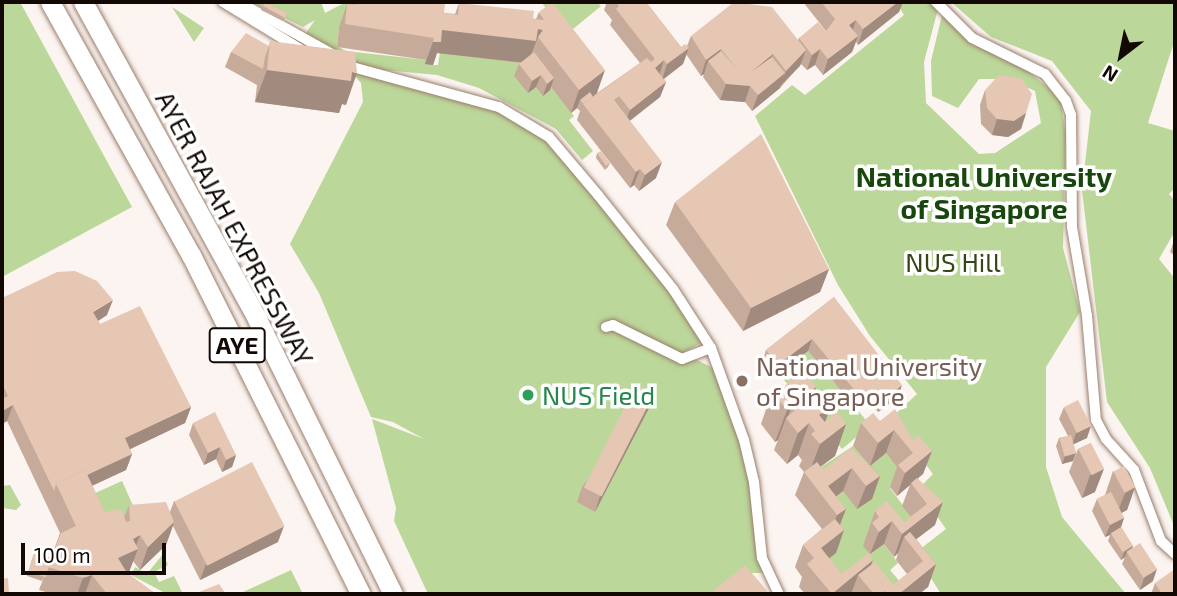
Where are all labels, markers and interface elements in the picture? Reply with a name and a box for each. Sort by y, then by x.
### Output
north arrow [1086,21,1156,91]
text: N [1098,61,1122,88]
street label: AYER RAJAH EXPRESSWAY [150,86,320,370]
district label: National University of Singapore [856,159,1112,225]
park label: NUS Hill [905,246,1001,278]
road number: AYE [207,324,267,366]
place label: National University of Singapore [756,350,983,412]
marker: National University of Singapore [734,373,750,389]
place label: NUS Field [542,379,655,411]
marker: NUS Field [520,387,536,403]
scale bar [24,530,170,574]
text: 100 m [34,542,91,567]

